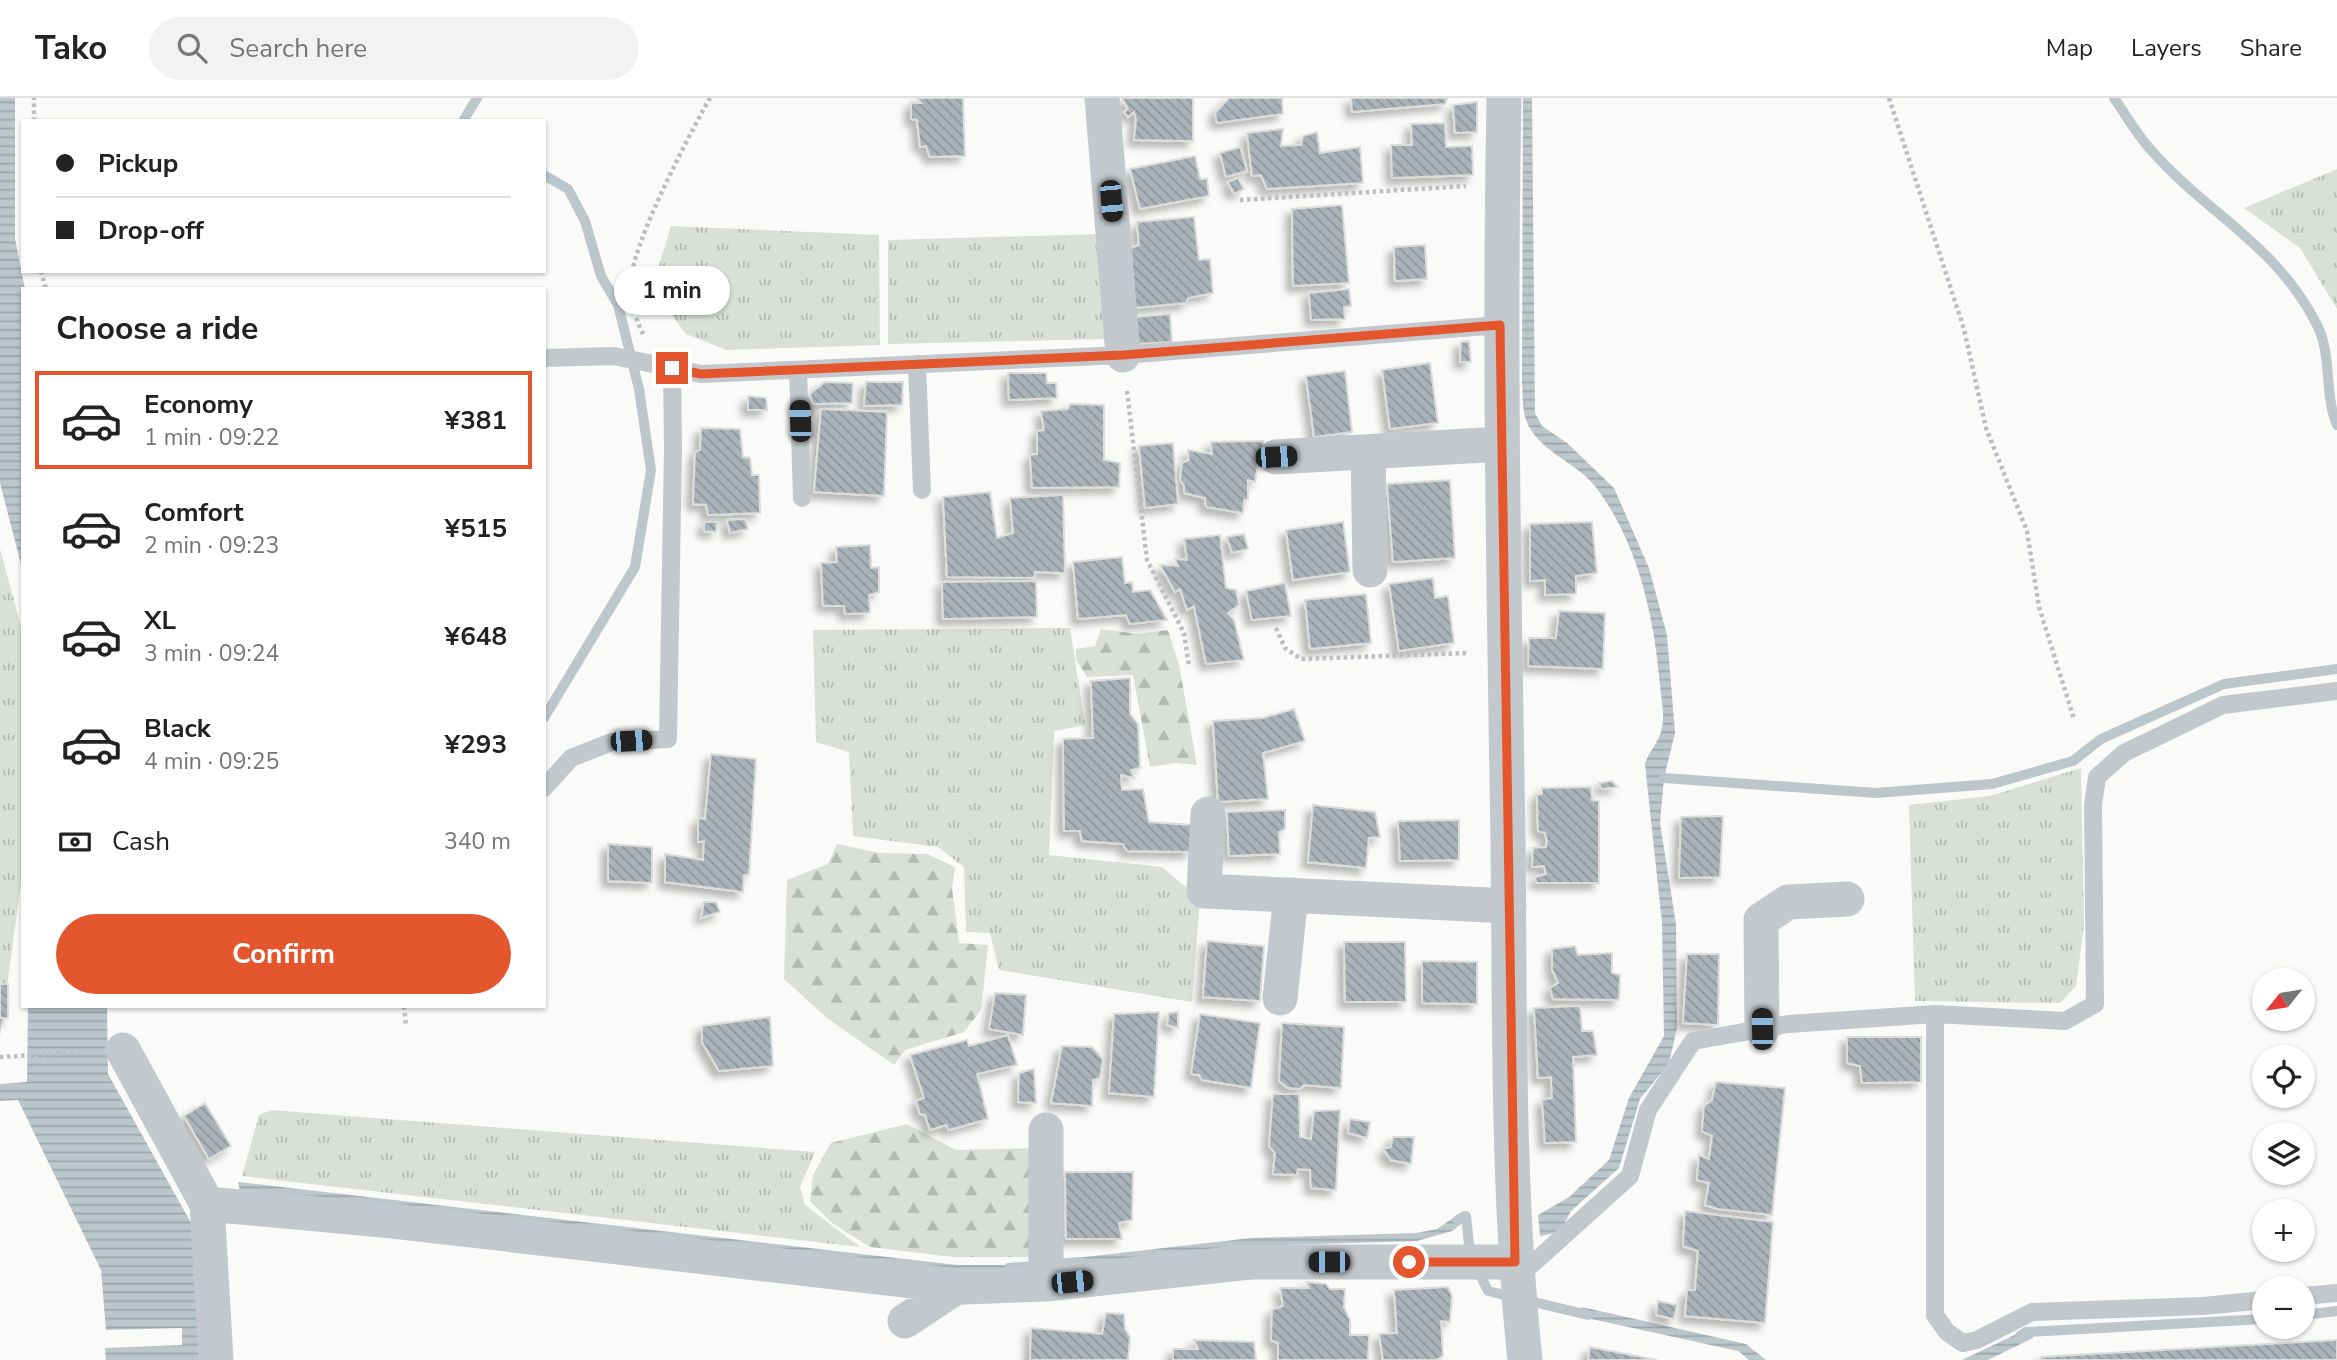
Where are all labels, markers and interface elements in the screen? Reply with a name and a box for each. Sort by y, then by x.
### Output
search box [149,17,639,80]
text: Tako [35,26,107,71]
icon: search [173,29,211,67]
text: Search here [229,31,367,66]
text: Map [2046,32,2093,64]
text: Layers [2131,32,2202,64]
text: Share [2240,32,2302,64]
text: Pickup [98,146,178,181]
car [1099,179,1124,223]
text: Drop-off [98,213,204,248]
callout: 1 min [614,266,730,316]
text: 1 min [642,275,702,306]
text: Choose a ride [56,307,258,350]
route end [656,352,688,384]
text: Economy [144,387,253,422]
icon: car [60,389,123,452]
car [789,400,812,442]
text: ¥381 [445,403,507,438]
text: 1 min · 09:22 [144,422,279,453]
car [1255,445,1298,469]
text: Comfort [144,495,244,530]
icon: car [60,497,123,560]
text: ¥515 [445,511,507,546]
text: 2 min · 09:23 [144,530,279,561]
text: XL [144,603,176,638]
icon: car [60,605,123,668]
text: ¥648 [445,619,507,654]
text: 3 min · 09:24 [144,638,279,669]
text: Black [144,711,211,746]
icon: car [60,713,123,776]
text: ¥293 [445,727,507,762]
car [610,729,653,753]
text: 4 min · 09:25 [144,746,279,777]
icon: cash [56,823,94,861]
text: Cash [112,824,170,859]
text: 340 m [444,826,511,857]
button: Confirm [56,914,511,994]
north arrow [2252,968,2315,1031]
map controls [2252,968,2315,1339]
car [1752,1008,1773,1050]
button: locate [2252,1045,2315,1108]
button: layers [2252,1122,2315,1185]
button: + [2252,1199,2315,1262]
route start [1393,1246,1425,1278]
car [1309,1252,1351,1273]
car [1051,1269,1094,1295]
button: − [2252,1276,2315,1339]

